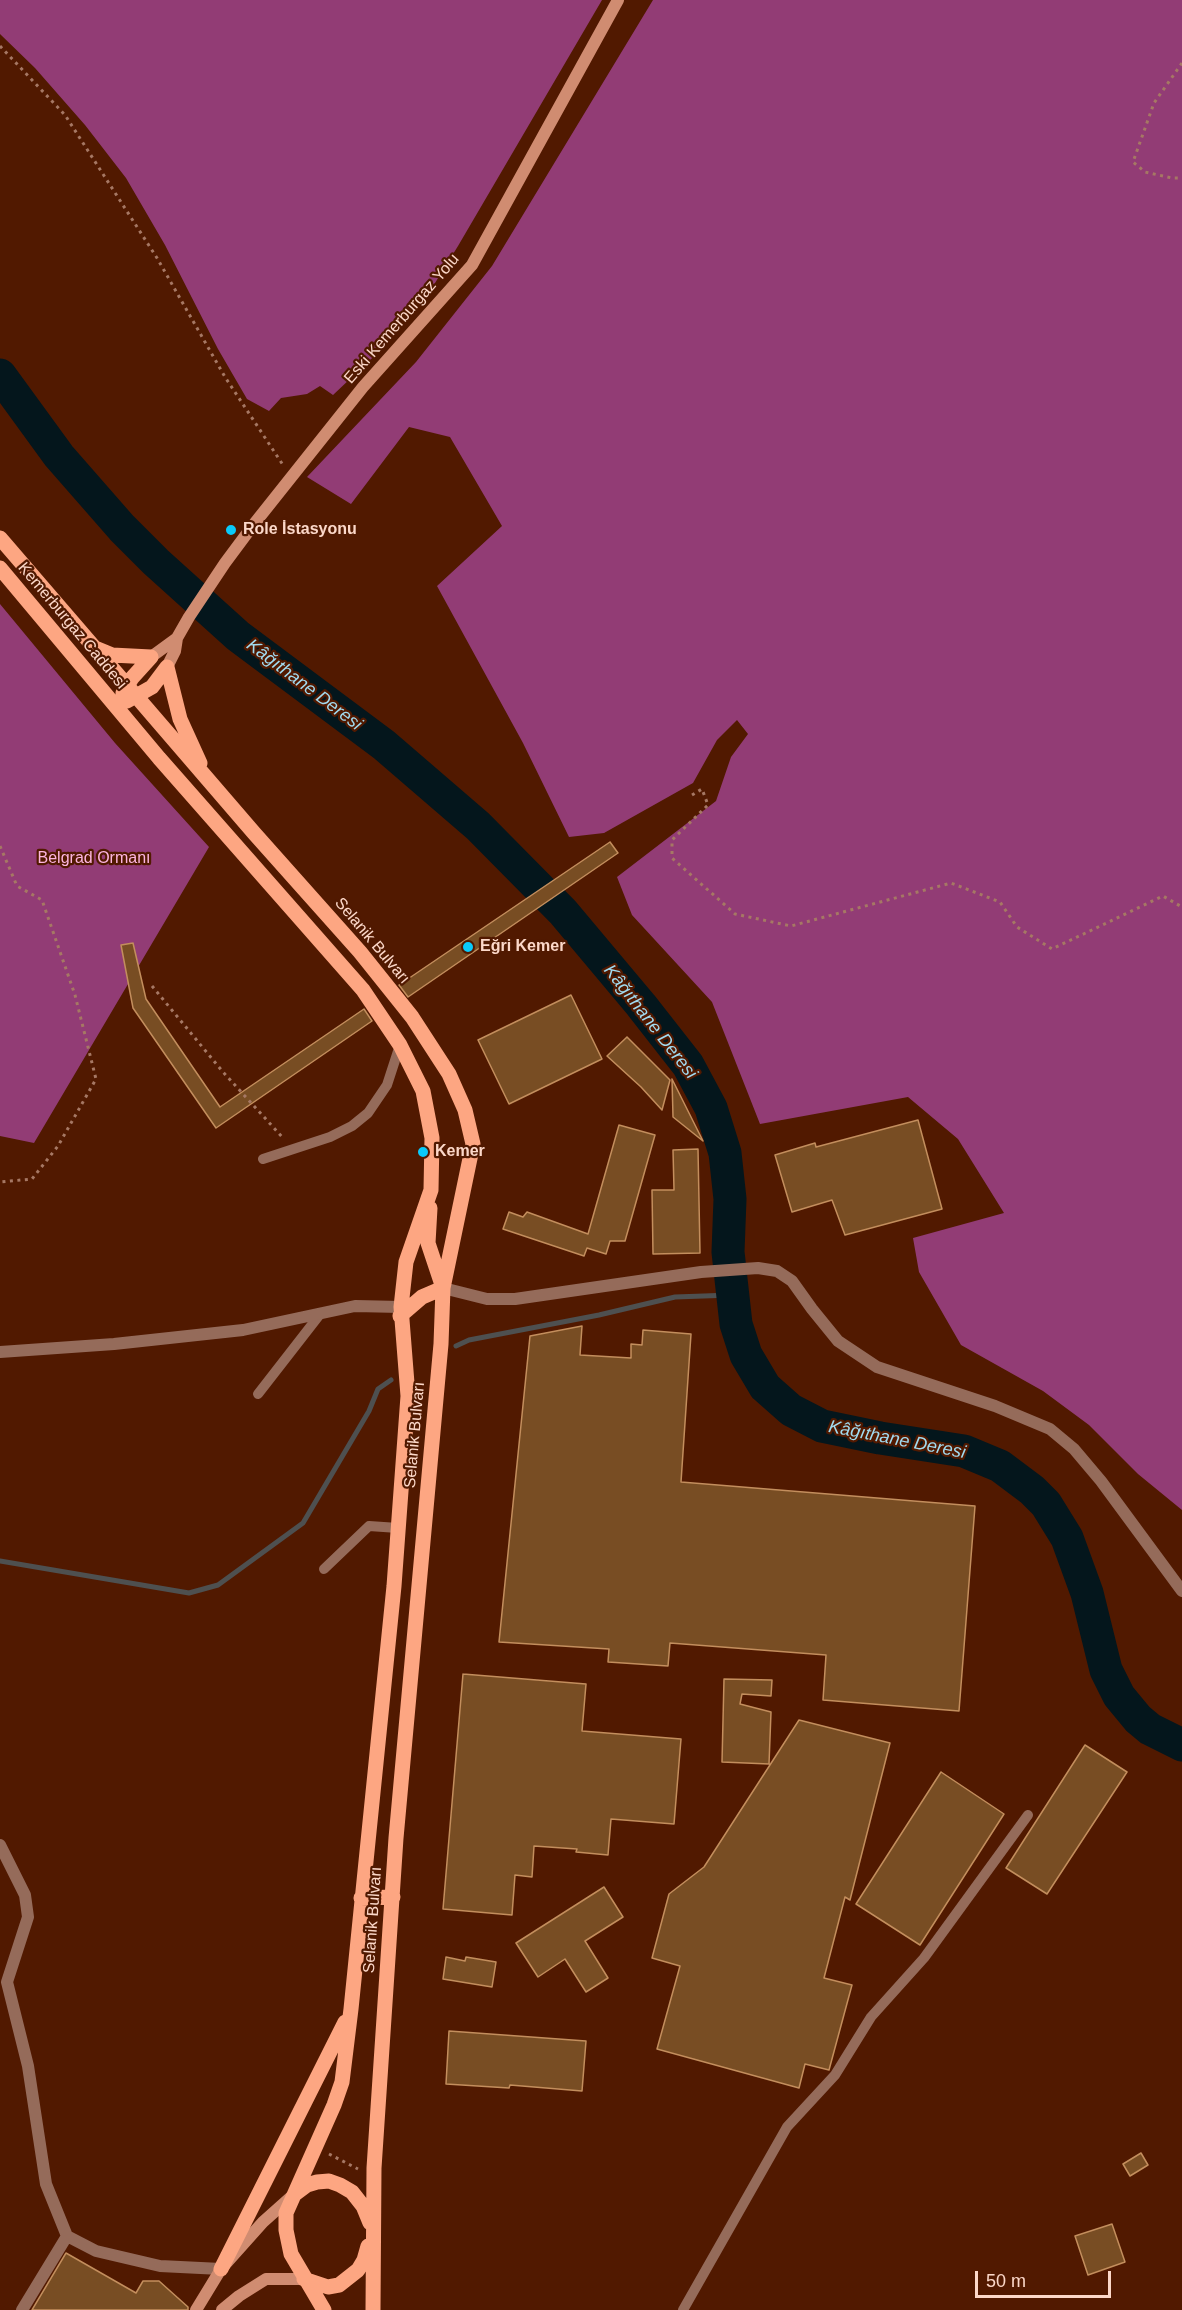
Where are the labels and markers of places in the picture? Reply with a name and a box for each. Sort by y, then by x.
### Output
place label: Role İstasyonu [243,520,357,540]
marker: Role İstasyonu [224,523,238,537]
place label: Eğri Kemer [480,937,565,957]
marker: Eğri Kemer [461,940,475,954]
place label: Kemer [435,1142,485,1162]
marker: Kemer [416,1145,430,1159]

